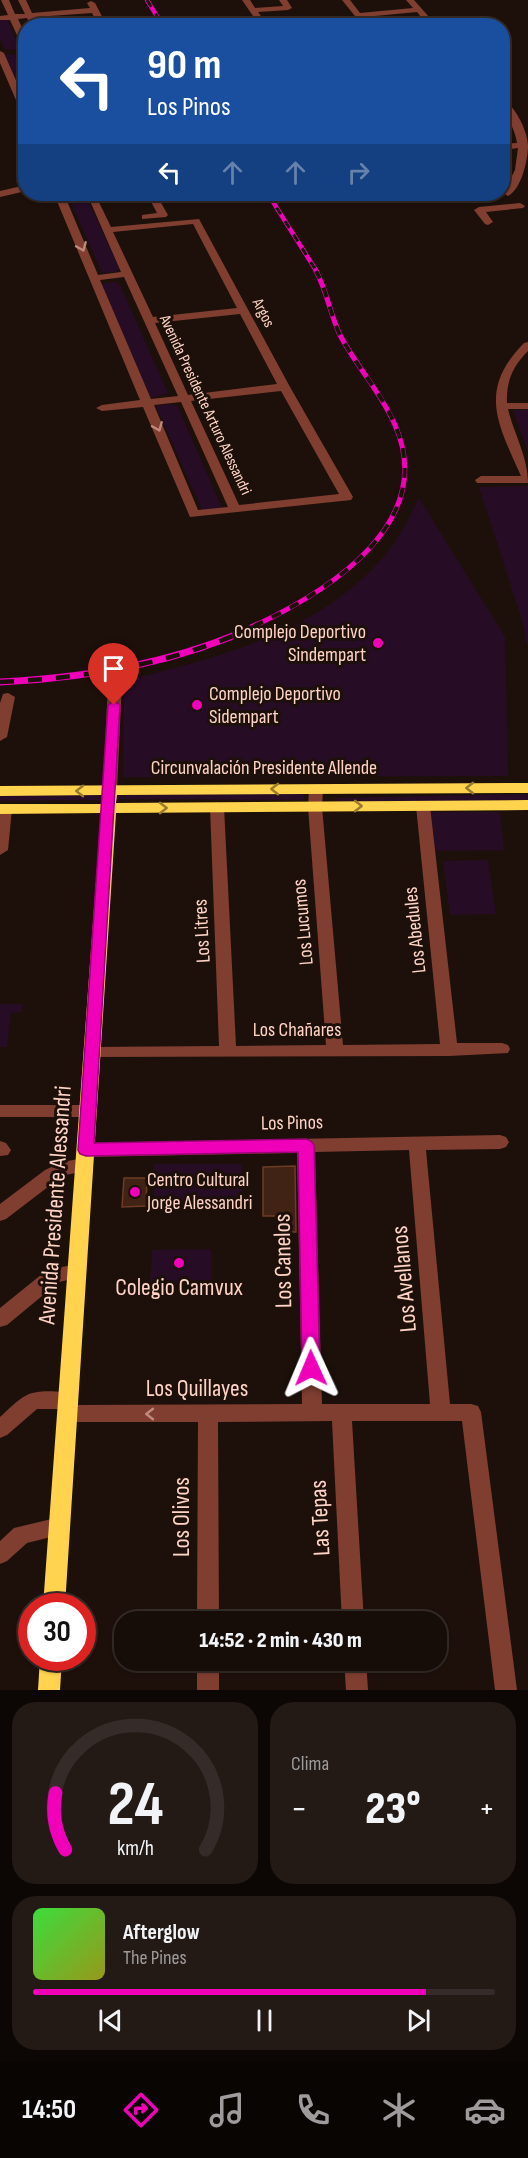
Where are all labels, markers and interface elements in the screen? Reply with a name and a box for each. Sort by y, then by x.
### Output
text: 90 m [147,40,221,91]
icon: left [48,42,126,120]
text: Los Pinos [147,91,231,123]
icon: left [153,156,186,189]
icon: ahead [216,156,249,189]
icon: ahead [279,156,312,189]
icon: right [342,156,375,189]
one-way arrow [75,241,87,252]
street label: Argos [247,294,278,331]
street label: Avenida Presidente Arturo Alessandri [154,311,255,498]
one-way arrow [151,421,163,432]
place label: Complejo Deportivo Sindempart [234,620,366,667]
marker: Complejo Deportivo Sindempart [371,636,385,650]
pin [88,643,139,705]
icon: arrive [97,652,130,685]
place label: Complejo Deportivo Sidempart [209,682,341,729]
marker: Complejo Deportivo Sidempart [190,698,204,712]
street label: Circunvalación Presidente Allende [151,756,377,780]
one-way arrow [465,782,474,794]
one-way arrow [270,783,279,795]
one-way arrow [75,784,84,797]
one-way arrow [354,800,363,812]
one-way arrow [159,802,168,814]
street label: Los Lucumos [287,878,319,966]
street label: Los Abedules [399,886,431,974]
street label: Los Litres [188,899,216,963]
street label: Los Chañares [253,1018,341,1042]
street label: Avenida Presidente Alessandri [32,1085,78,1326]
street label: Los Pinos [261,1110,323,1136]
place label: Centro Cultural Jorge Alessandri [146,1168,252,1215]
marker: Centro Cultural Jorge Alessandri [128,1185,142,1199]
street label: Los Canelos [268,1214,298,1308]
street label: Los Avellanos [385,1225,423,1333]
marker: Colegio Camvux [172,1256,186,1270]
place label: Colegio Camvux [115,1273,243,1302]
position arrow [279,1336,343,1400]
street label: Los Quillayes [146,1374,248,1403]
one-way arrow [145,1408,154,1420]
street label: Los Olivos [167,1477,196,1557]
street label: Las Tepas [304,1479,336,1557]
speed limit sign: 30 [18,1593,96,1671]
text: 14:52 · 2 min · 430 m [199,1627,362,1654]
text: Clima [291,1752,329,1776]
text: 24 [107,1768,163,1843]
text: 23° [365,1782,421,1837]
text: − [291,1789,307,1829]
text: + [479,1789,495,1829]
text: km/h [116,1836,154,1861]
text: Afterglow [123,1919,200,1946]
text: The Pines [123,1946,187,1970]
icon: previous [94,2004,127,2037]
icon: pause [248,2004,281,2037]
icon: next [402,2004,435,2037]
icon: directions [120,2089,162,2131]
icon: music [206,2089,248,2131]
icon: phone [292,2089,334,2131]
icon: climate [378,2089,420,2131]
icon: car [464,2089,506,2131]
text: 14:50 [22,2094,76,2126]

